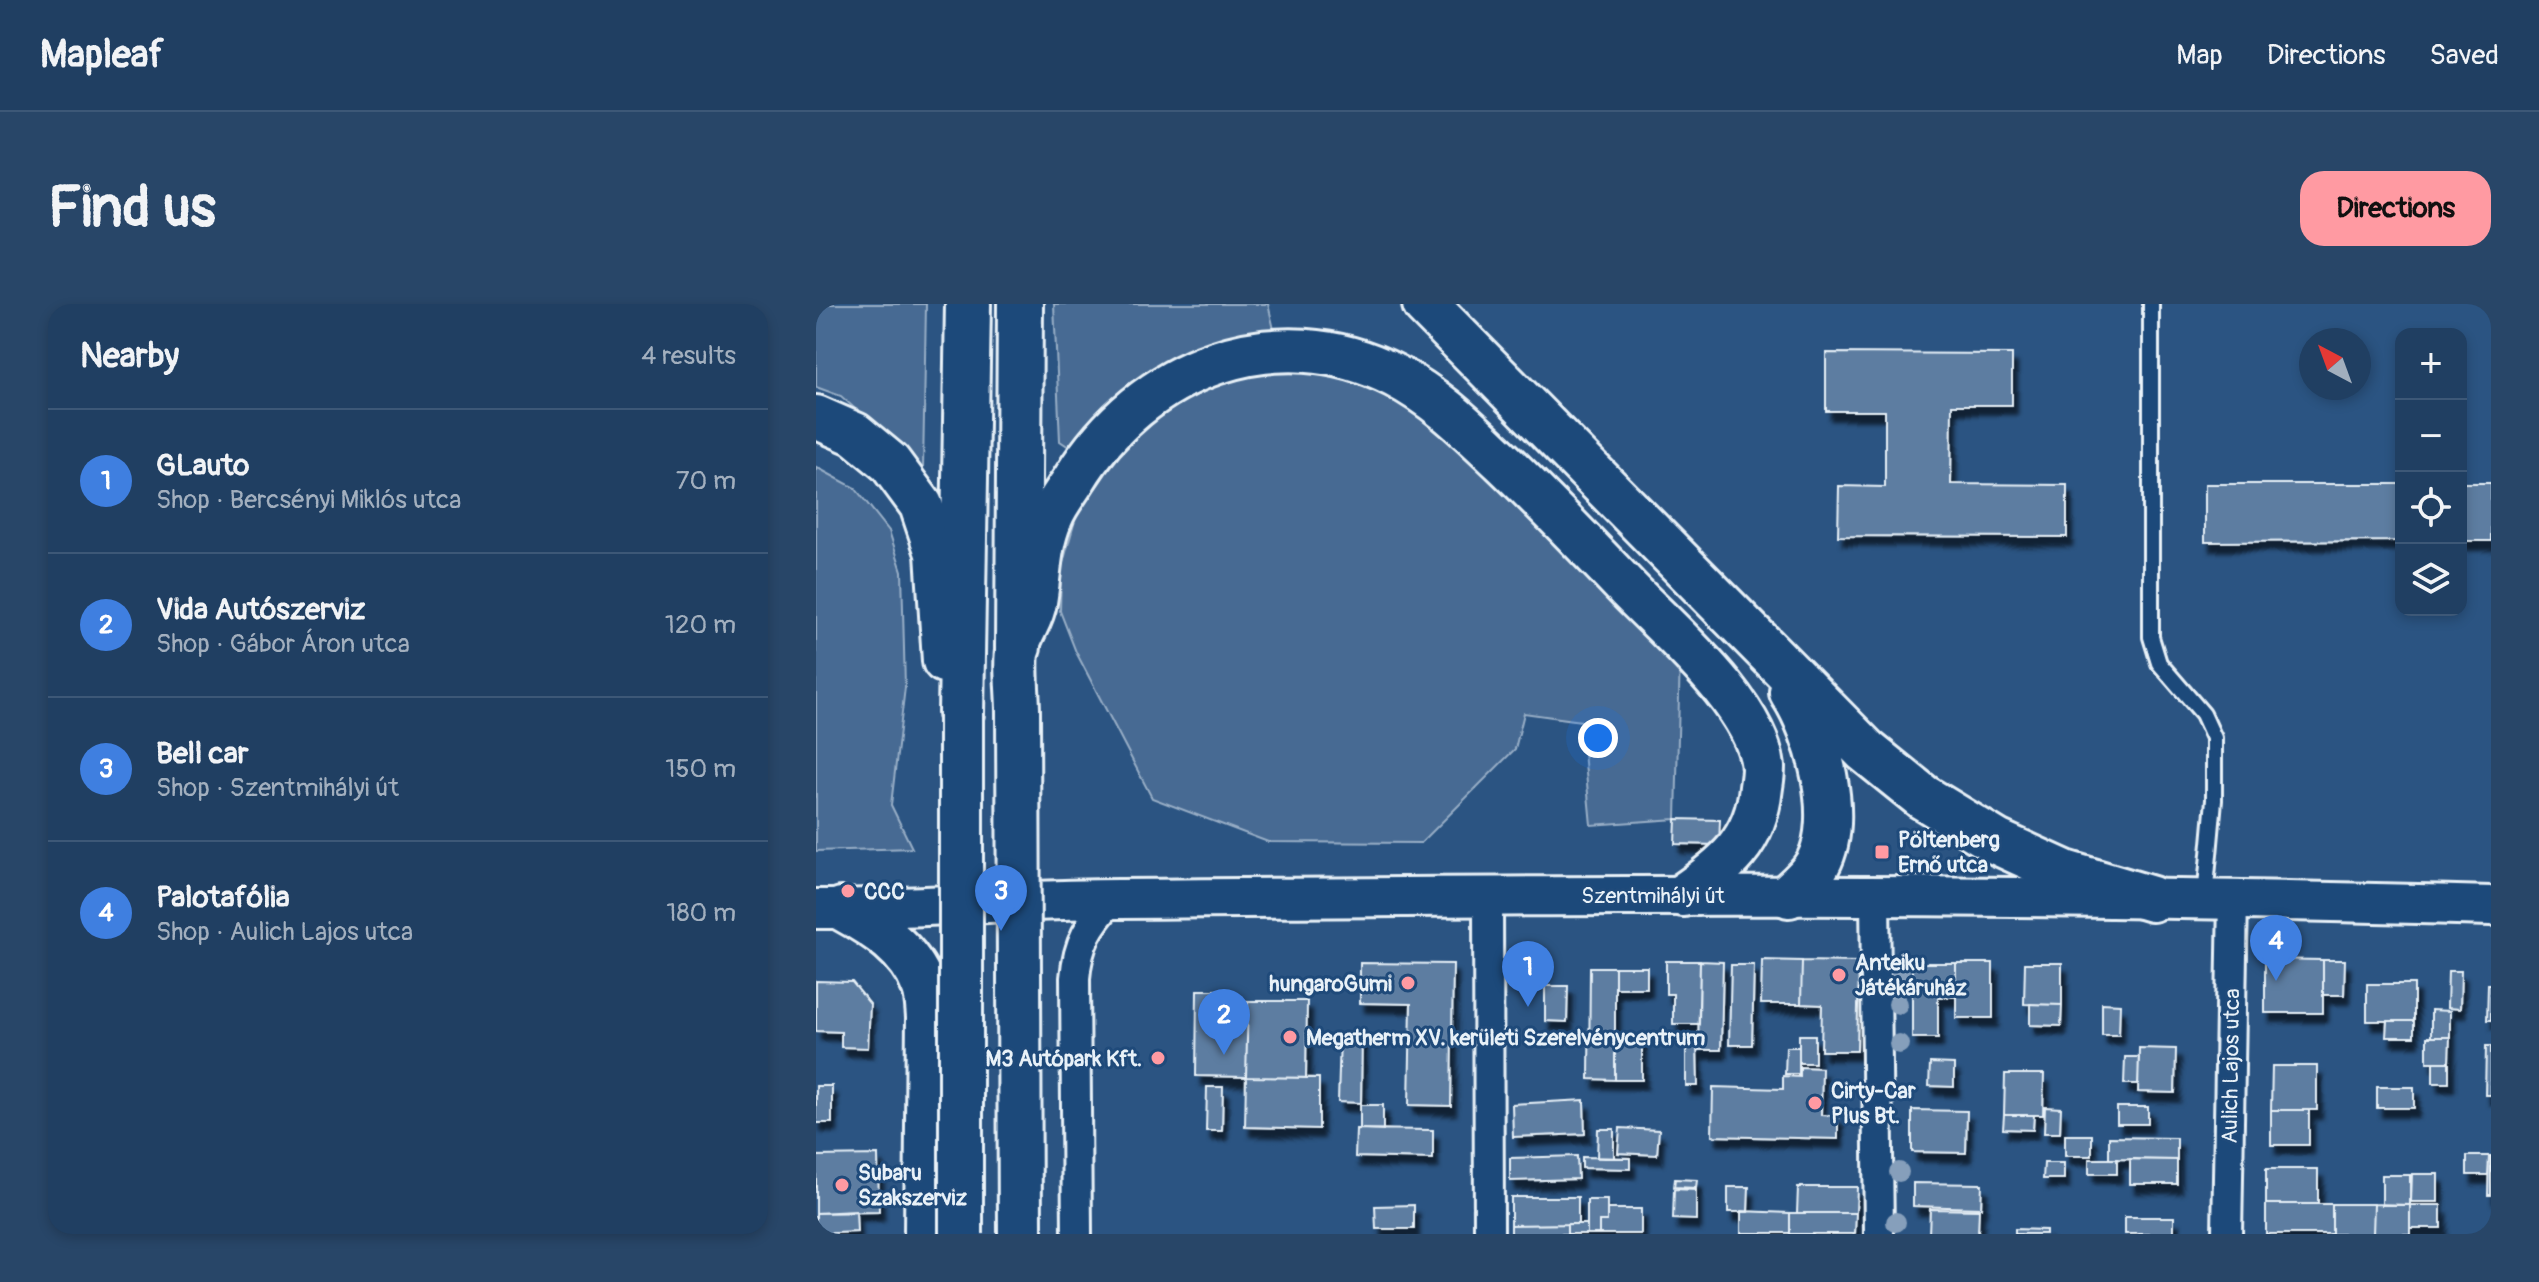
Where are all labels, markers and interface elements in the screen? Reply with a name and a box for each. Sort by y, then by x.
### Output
text: Mapleaf [40,31,164,79]
text: Map [2176,38,2223,73]
text: Directions [2267,38,2386,73]
text: Saved [2430,38,2499,73]
button: Directions [2300,171,2491,246]
text: Find us [48,174,216,243]
north arrow [2299,328,2371,400]
map controls [2395,328,2467,616]
button: + [2395,328,2467,400]
text: Nearby [80,335,179,378]
text: 4 results [641,340,736,372]
button: − [2395,400,2467,472]
text: GLauto [156,447,249,484]
text: 1 [101,465,111,497]
text: 70 m [676,465,736,497]
button: locate [2395,472,2467,544]
text: Shop · Bercsényi Miklós utca [156,484,461,516]
button: layers [2395,544,2467,616]
text: Vida Autószerviz [156,591,365,628]
text: 2 [99,609,113,641]
text: 120 m [665,609,736,641]
text: Shop · Gábor Áron utca [156,628,410,660]
your location [1578,718,1618,758]
text: Bell car [156,735,248,772]
text: 3 [99,753,113,785]
text: 150 m [665,753,736,785]
text: Shop · Szentmihályi út [156,772,399,804]
place label: Pöltenberg Ernő utca [1898,826,2000,879]
marker: Pöltenberg Ernő utca [1873,843,1891,861]
pin: 3 [975,865,1027,931]
place label: CCC [864,878,905,906]
text: Palotafólia [156,879,290,916]
marker: CCC [839,882,857,900]
street label: Szentmihályi út [1581,882,1725,910]
text: 4 [98,897,114,929]
text: 180 m [666,897,736,929]
pin: 4 [2250,915,2302,981]
text: Shop · Aulich Lajos utca [156,916,413,948]
pin: 1 [1502,941,1554,1007]
place label: Anteiku Játékáruház [1855,949,1967,1002]
marker: Anteiku Játékáruház [1830,966,1848,984]
place label: hungaroGumi [1269,970,1392,998]
marker: hungaroGumi [1399,974,1417,992]
street label: Aulich Lajos utca [2216,988,2246,1144]
pin: 2 [1198,989,1250,1055]
place label: Megatherm XV. kerületi Szerelvénycentrum [1306,1024,1705,1052]
marker: Megatherm XV. kerületi Szerelvénycentrum [1281,1028,1299,1046]
place label: M3 Autópark Kft. [985,1045,1142,1073]
marker: M3 Autópark Kft. [1149,1049,1167,1067]
place label: Cirty-Car Plus Bt. [1831,1077,1917,1130]
marker: Cirty-Car Plus Bt. [1806,1094,1824,1112]
place label: Subaru Szakszerviz [858,1159,968,1212]
marker: Subaru Szakszerviz [833,1176,851,1194]

